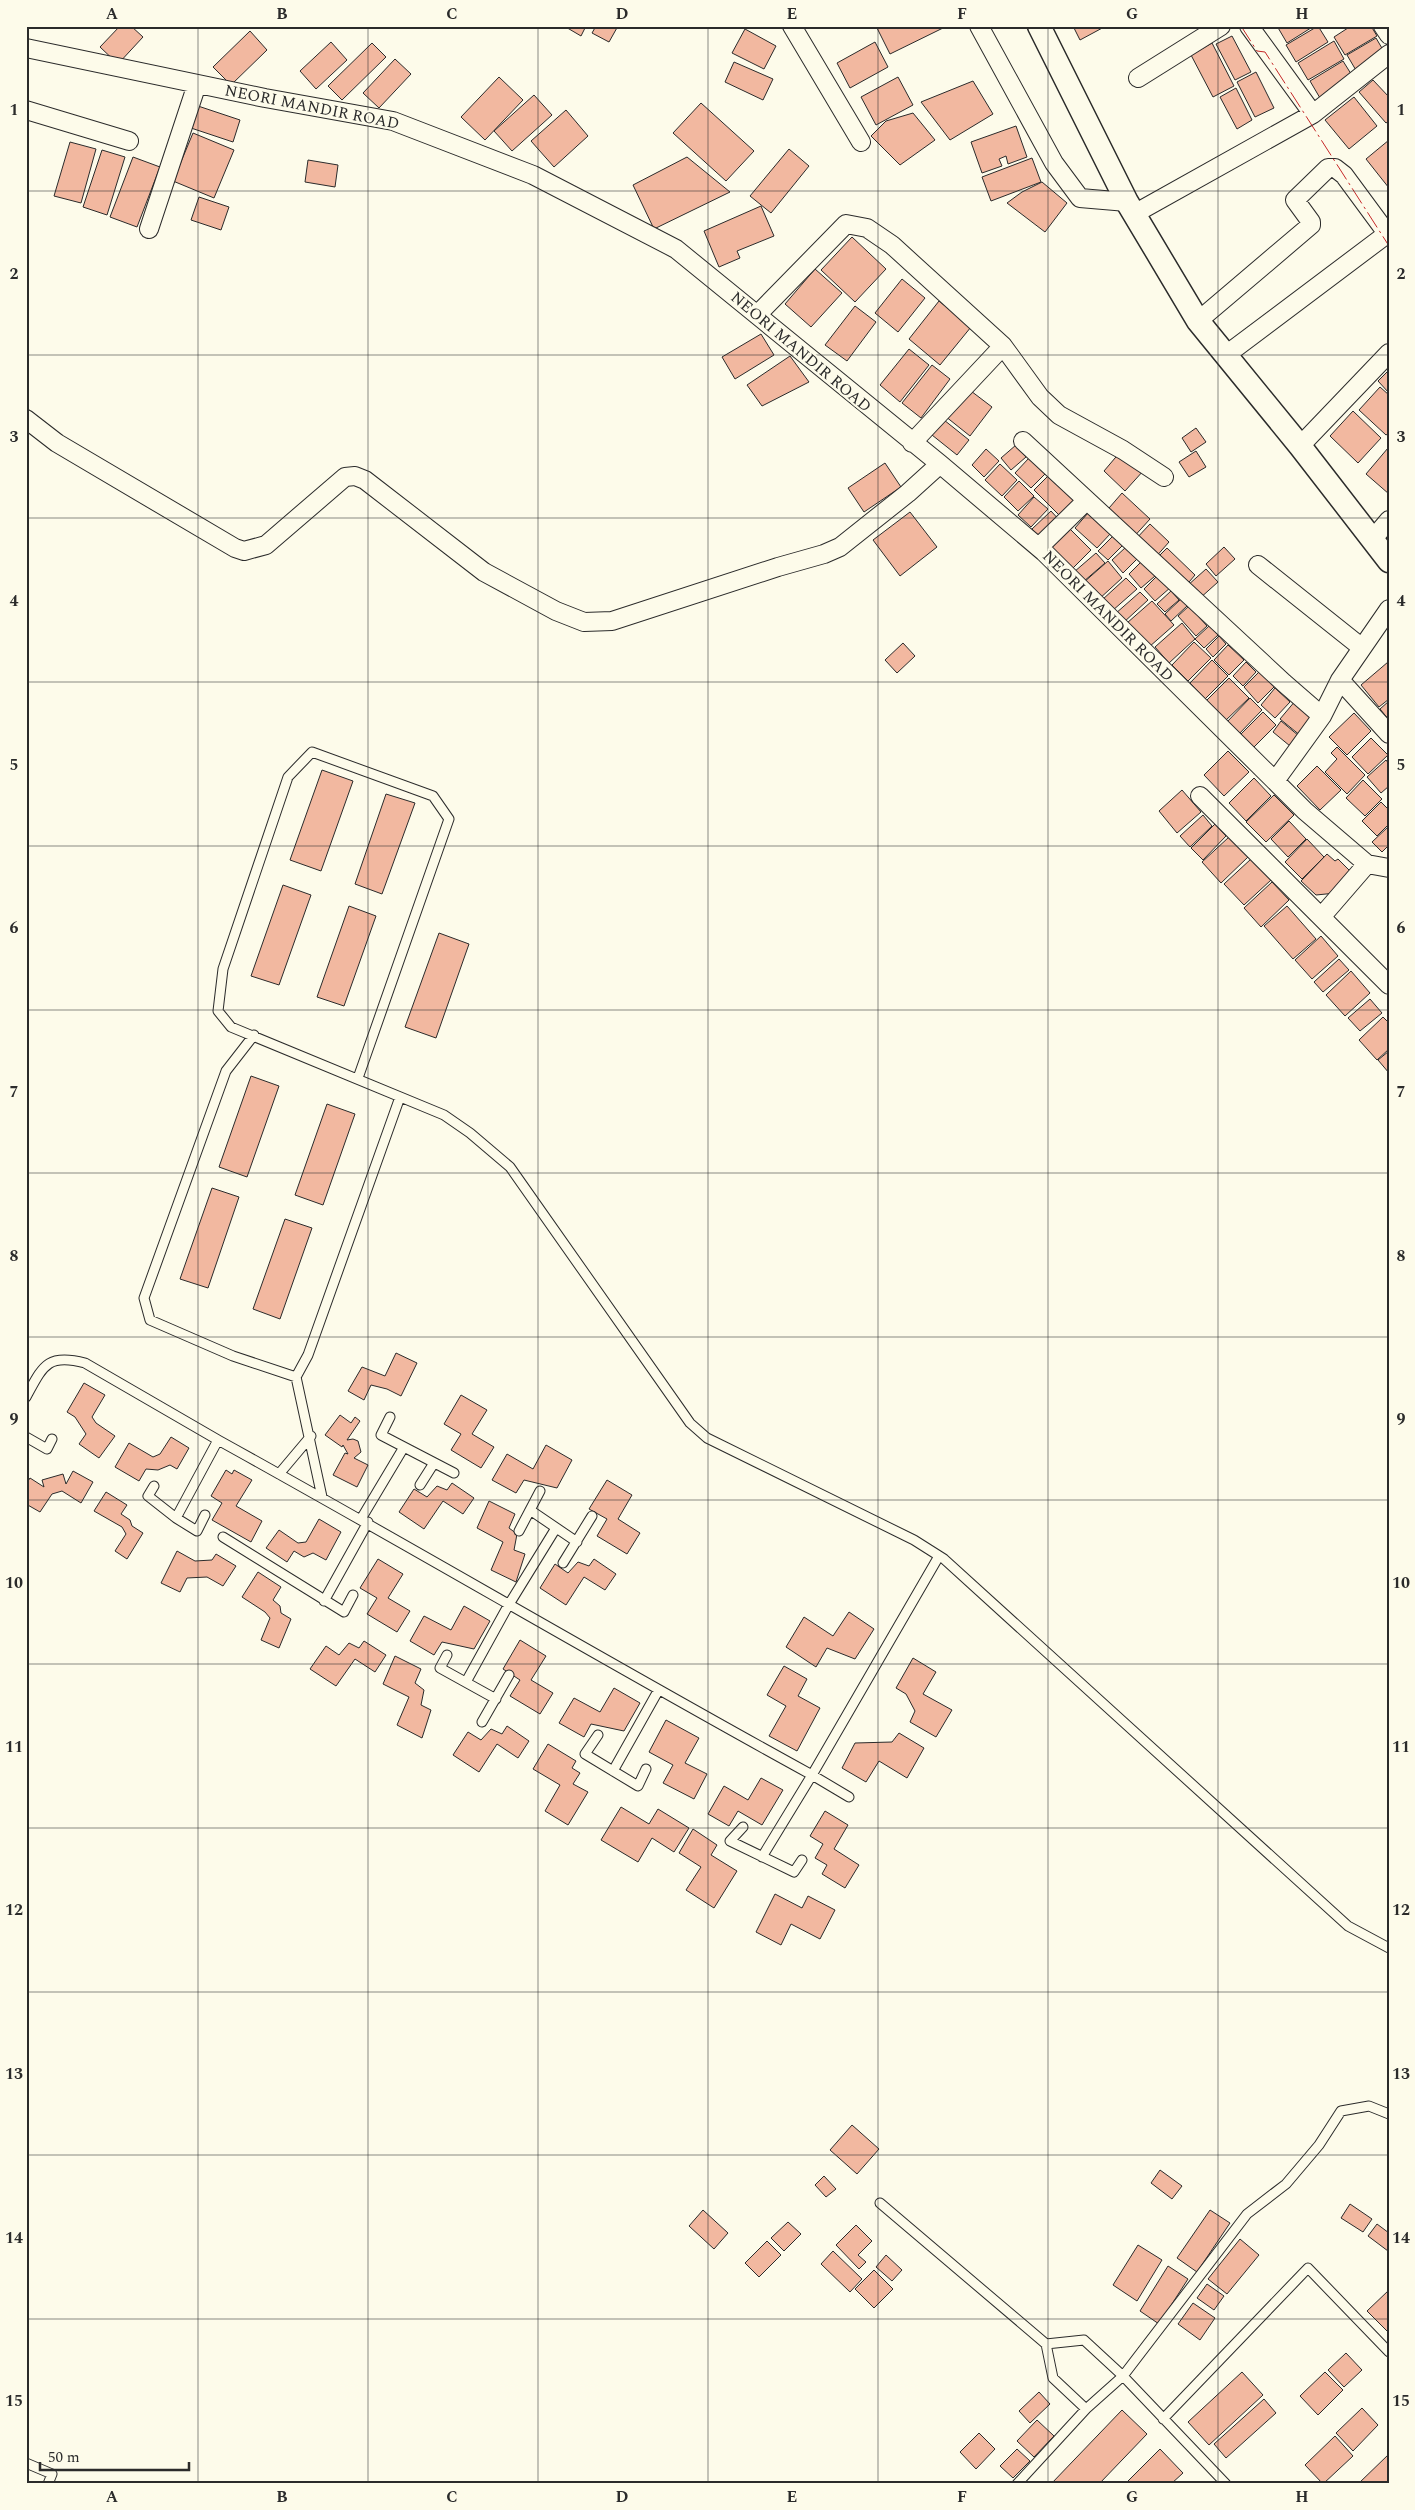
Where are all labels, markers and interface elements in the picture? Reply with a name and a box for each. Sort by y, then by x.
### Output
text: A [106,2,119,26]
text: B [276,2,288,26]
text: C [446,2,458,26]
text: D [616,2,629,26]
text: E [787,2,797,26]
text: F [957,2,967,26]
text: G [1126,2,1138,26]
text: H [1295,2,1309,26]
street label: NEORI MANDIR ROAD [223,78,401,136]
text: 1 [10,98,18,122]
text: 1 [1397,98,1405,122]
text: 2 [10,262,19,286]
text: 2 [1397,262,1406,286]
street label: NEORI MANDIR ROAD [725,286,877,418]
text: 3 [10,425,19,449]
text: 3 [1397,425,1406,449]
street label: NEORI MANDIR ROAD [1037,545,1179,687]
text: 4 [10,589,19,613]
text: 4 [1397,589,1406,613]
text: 5 [10,753,18,777]
text: 5 [1397,753,1405,777]
text: 6 [10,916,19,940]
text: 6 [1397,916,1406,940]
text: 7 [10,1080,19,1104]
text: 7 [1397,1080,1406,1104]
text: 8 [10,1244,19,1268]
text: 8 [1397,1244,1406,1268]
text: 9 [10,1407,19,1431]
text: 9 [1397,1407,1406,1431]
text: 10 [5,1571,23,1595]
text: 10 [1392,1571,1410,1595]
text: 11 [5,1735,23,1759]
text: 11 [1392,1735,1410,1759]
text: 12 [5,1898,23,1922]
text: 12 [1392,1898,1410,1922]
text: 13 [5,2062,23,2086]
text: 13 [1392,2062,1410,2086]
text: 14 [5,2226,23,2250]
text: 14 [1392,2226,1410,2250]
text: 15 [5,2389,23,2413]
text: 15 [1392,2389,1410,2413]
scale bar [40,2440,189,2472]
text: 50 m [48,2446,80,2469]
text: A [106,2485,119,2509]
text: B [276,2485,288,2509]
text: C [446,2485,458,2509]
text: D [616,2485,629,2509]
text: E [787,2485,797,2509]
text: F [957,2485,967,2509]
text: G [1126,2485,1138,2509]
text: H [1295,2485,1309,2509]

